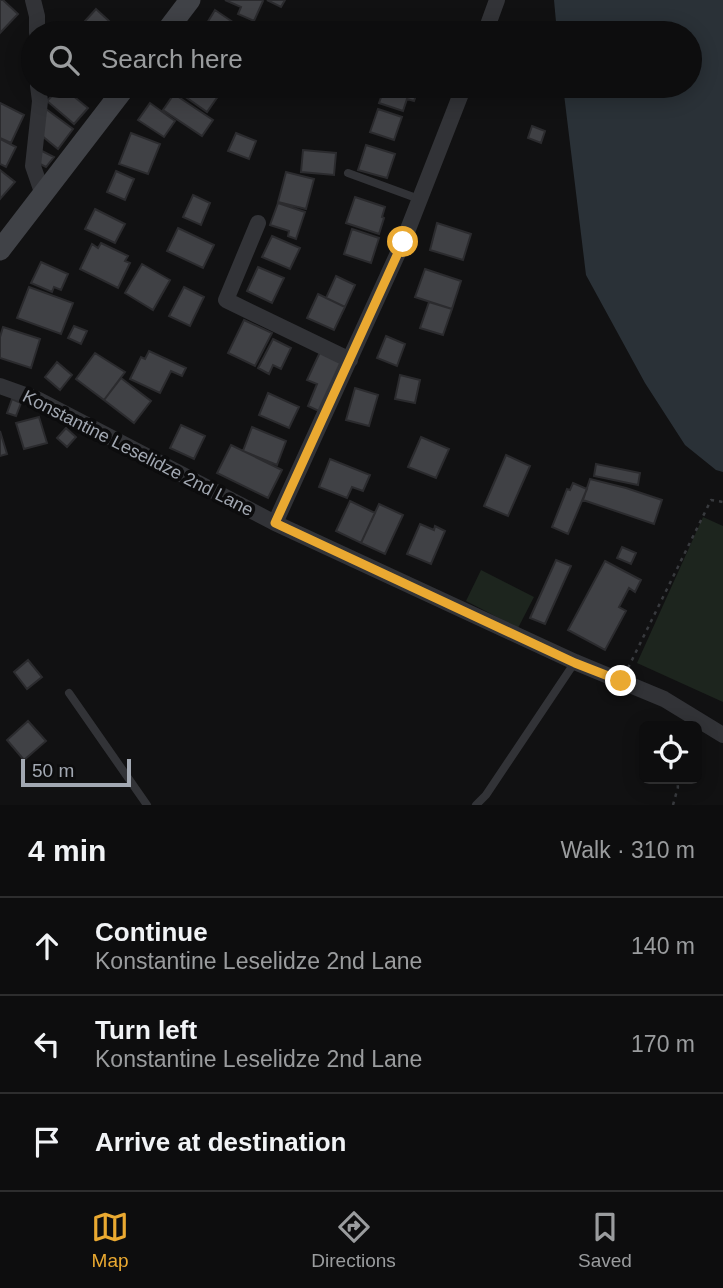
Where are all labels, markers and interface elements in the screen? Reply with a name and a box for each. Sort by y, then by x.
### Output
search box [21,21,702,98]
icon: search [45,41,83,79]
text: Search here [101,44,243,74]
route start [387,226,418,257]
street label: Konstantine Leselidze 2nd Lane [19,386,257,520]
route end [605,665,636,696]
map controls [639,721,702,784]
button: locate [639,721,702,784]
scale bar [21,756,131,788]
text: 50 m [32,760,74,781]
text: 4 min [28,834,106,867]
text: Walk · 310 m [560,837,695,863]
text: Continue [95,917,208,947]
icon: ahead [28,927,66,965]
text: 140 m [631,933,695,959]
text: Konstantine Leselidze 2nd Lane [95,948,422,974]
text: Turn left [95,1015,197,1045]
icon: left [28,1025,66,1063]
text: 170 m [631,1031,695,1057]
text: Konstantine Leselidze 2nd Lane [95,1046,422,1072]
icon: arrive [28,1123,66,1161]
text: Arrive at destination [95,1127,346,1157]
tab: Map [91,1208,129,1272]
tab: Directions [311,1208,396,1272]
tab: Saved [578,1208,632,1272]

